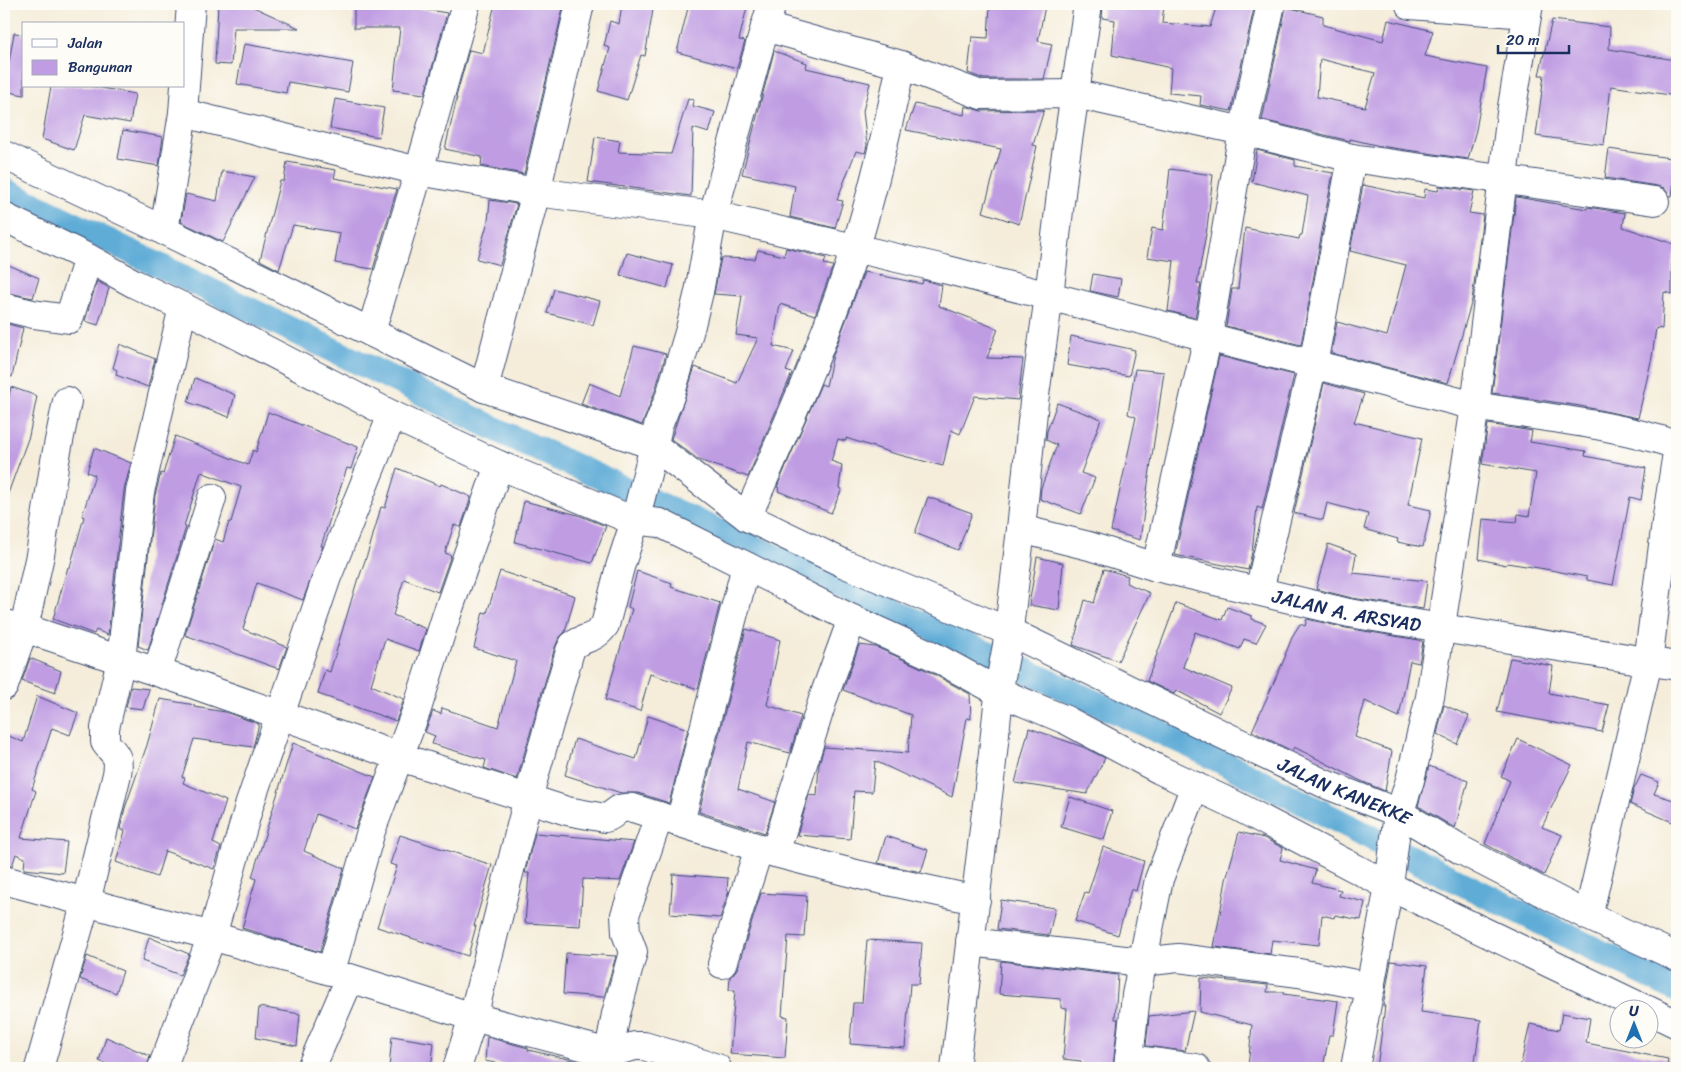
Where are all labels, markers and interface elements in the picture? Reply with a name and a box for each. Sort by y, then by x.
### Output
legend [22,22,185,88]
scale bar [1498,22,1570,54]
text: 20 m [1506,27,1540,53]
text: Jalan [67,30,102,56]
text: Bangunan [68,54,132,80]
street label: JALAN A. ARSYAD [1268,579,1424,641]
street label: JALAN KANEKKE [1271,747,1419,835]
text: U [1629,999,1639,1024]
north arrow [1608,1000,1658,1050]

